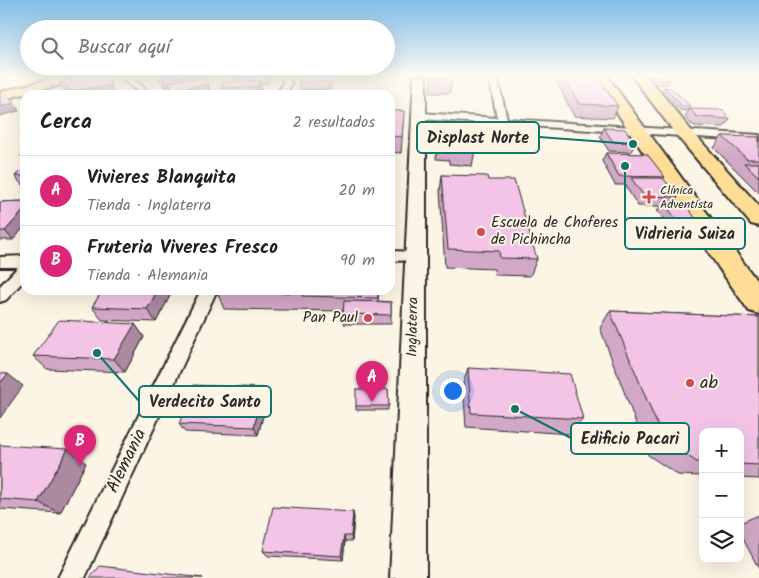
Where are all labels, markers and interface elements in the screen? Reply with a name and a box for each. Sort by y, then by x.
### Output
search box [20,20,395,75]
text: Buscar aquí [78,33,170,63]
icon: search [38,34,66,62]
text: Cerca [40,106,92,139]
text: 2 resultados [293,110,375,135]
callout: Displast Norte [417,122,539,153]
text: Displast Norte [427,126,529,151]
text: Vivieres Blanquita [87,163,236,193]
text: A [51,178,61,203]
text: 20 m [339,178,375,203]
place label: Clínica Adventista [660,181,713,214]
marker: Clínica Adventista [642,190,656,204]
text: Tienda · Inglaterra [87,193,211,218]
place label: Escuela de Choferes de Pichincha [491,211,619,252]
callout: Vidrieria Suiza [625,218,745,249]
text: Vidrieria Suiza [635,222,735,247]
marker: Escuela de Choferes de Pichincha [475,226,487,238]
text: Fruteria Viveres Fresco [87,233,278,263]
text: B [51,248,61,273]
text: 90 m [340,248,375,273]
text: Tienda · Alemania [87,263,208,288]
street label: Inglaterra [400,297,426,357]
place label: Pan Paul [303,306,358,330]
marker: Pan Paul [362,312,374,324]
pin: A [356,361,388,402]
place label: ab [700,369,718,398]
marker: ab [684,377,696,389]
your location [440,378,466,404]
callout: Verdecito Santo [139,386,271,417]
text: Verdecito Santo [149,390,261,415]
callout: Edificio Pacari [571,423,689,454]
street label: Alemania [99,424,155,498]
pin: B [64,425,96,466]
text: Edificio Pacari [581,427,680,452]
map controls [699,428,744,563]
button: + [699,428,744,473]
button: − [699,473,744,518]
button: layers [699,518,744,563]

